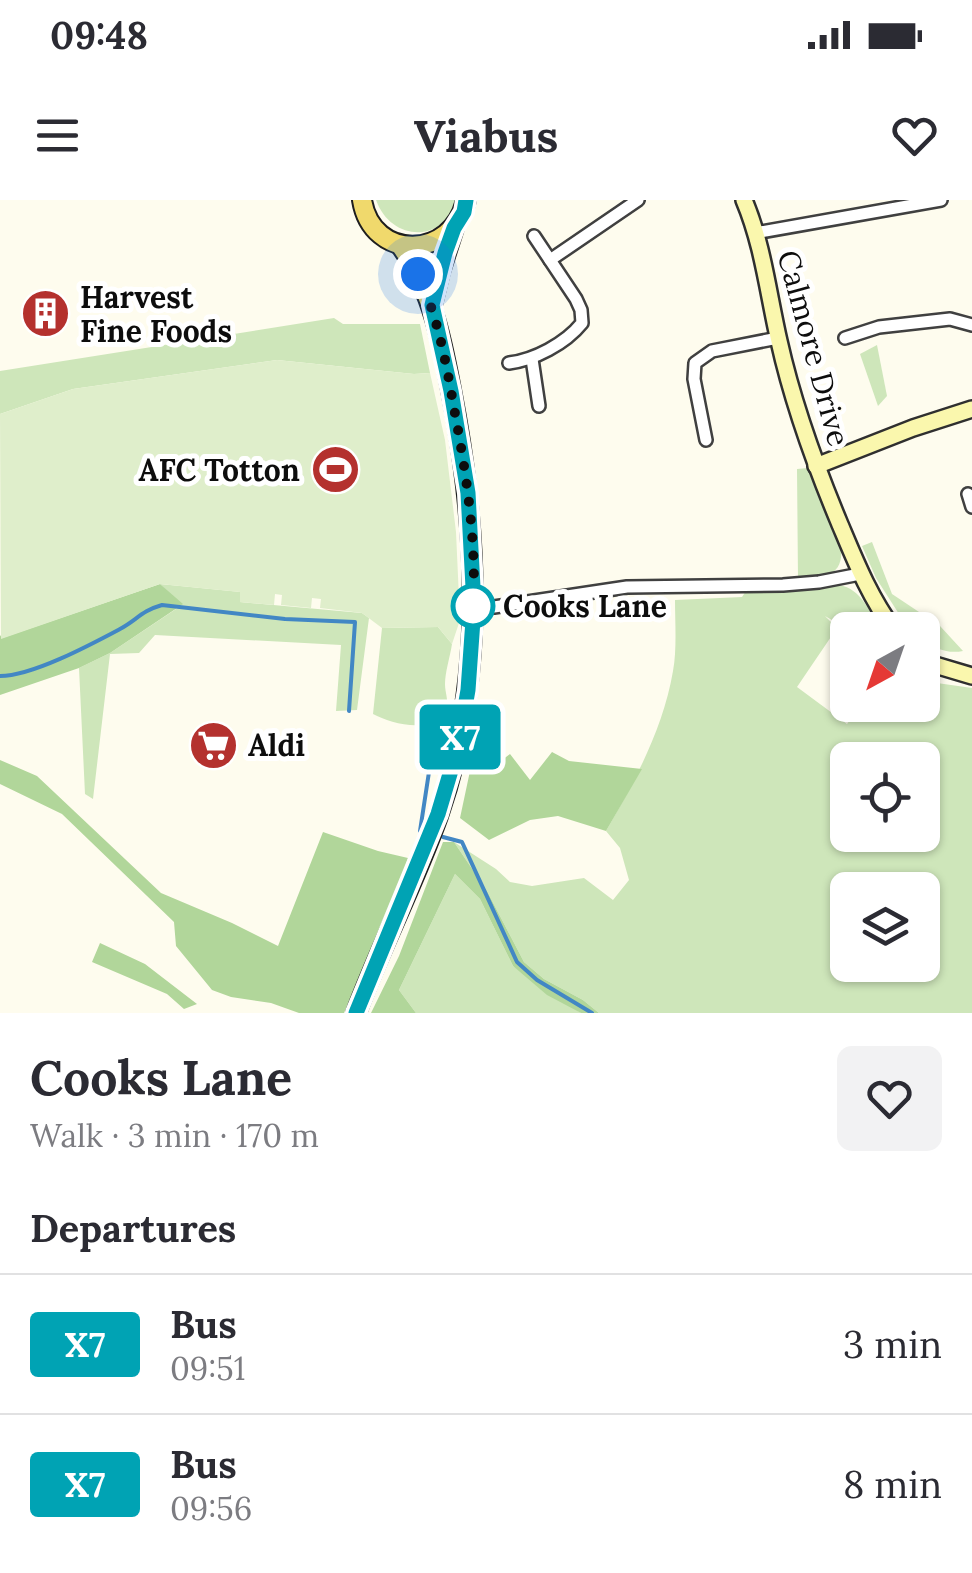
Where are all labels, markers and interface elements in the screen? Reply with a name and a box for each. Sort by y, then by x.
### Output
text: 09:48 [50,11,148,59]
text: Viabus [414,107,558,164]
icon: menu [30,108,85,163]
icon: heart [887,108,942,163]
street label: Calmore Drive [770,246,858,450]
your location [393,249,443,299]
place label: Harvest Fine Foods [80,278,232,350]
building icon: Harvest Fine Foods [19,288,71,340]
sports icon: AFC Totton [309,444,361,496]
place label: AFC Totton [138,451,300,489]
marker: Cooks Lane [452,585,494,627]
place label: Cooks Lane [503,587,667,625]
north arrow [830,612,940,722]
map controls [830,612,940,982]
line badge: X7 [415,704,505,770]
text: X7 [440,715,480,760]
supermarket icon: Aldi [187,719,239,771]
place label: Aldi [248,726,305,764]
button: locate [830,742,940,852]
button: layers [830,872,940,982]
button: heart [837,1046,942,1151]
text: Cooks Lane [30,1047,292,1108]
text: Walk · 3 min · 170 m [30,1115,319,1156]
text: Departures [30,1204,236,1252]
text: Bus [170,1300,237,1348]
text: 3 min [843,1320,942,1368]
text: X7 [65,1322,105,1367]
text: 09:51 [170,1348,245,1389]
text: Bus [170,1440,237,1488]
text: 8 min [843,1460,942,1508]
text: X7 [65,1462,105,1507]
text: 09:56 [170,1488,252,1529]

